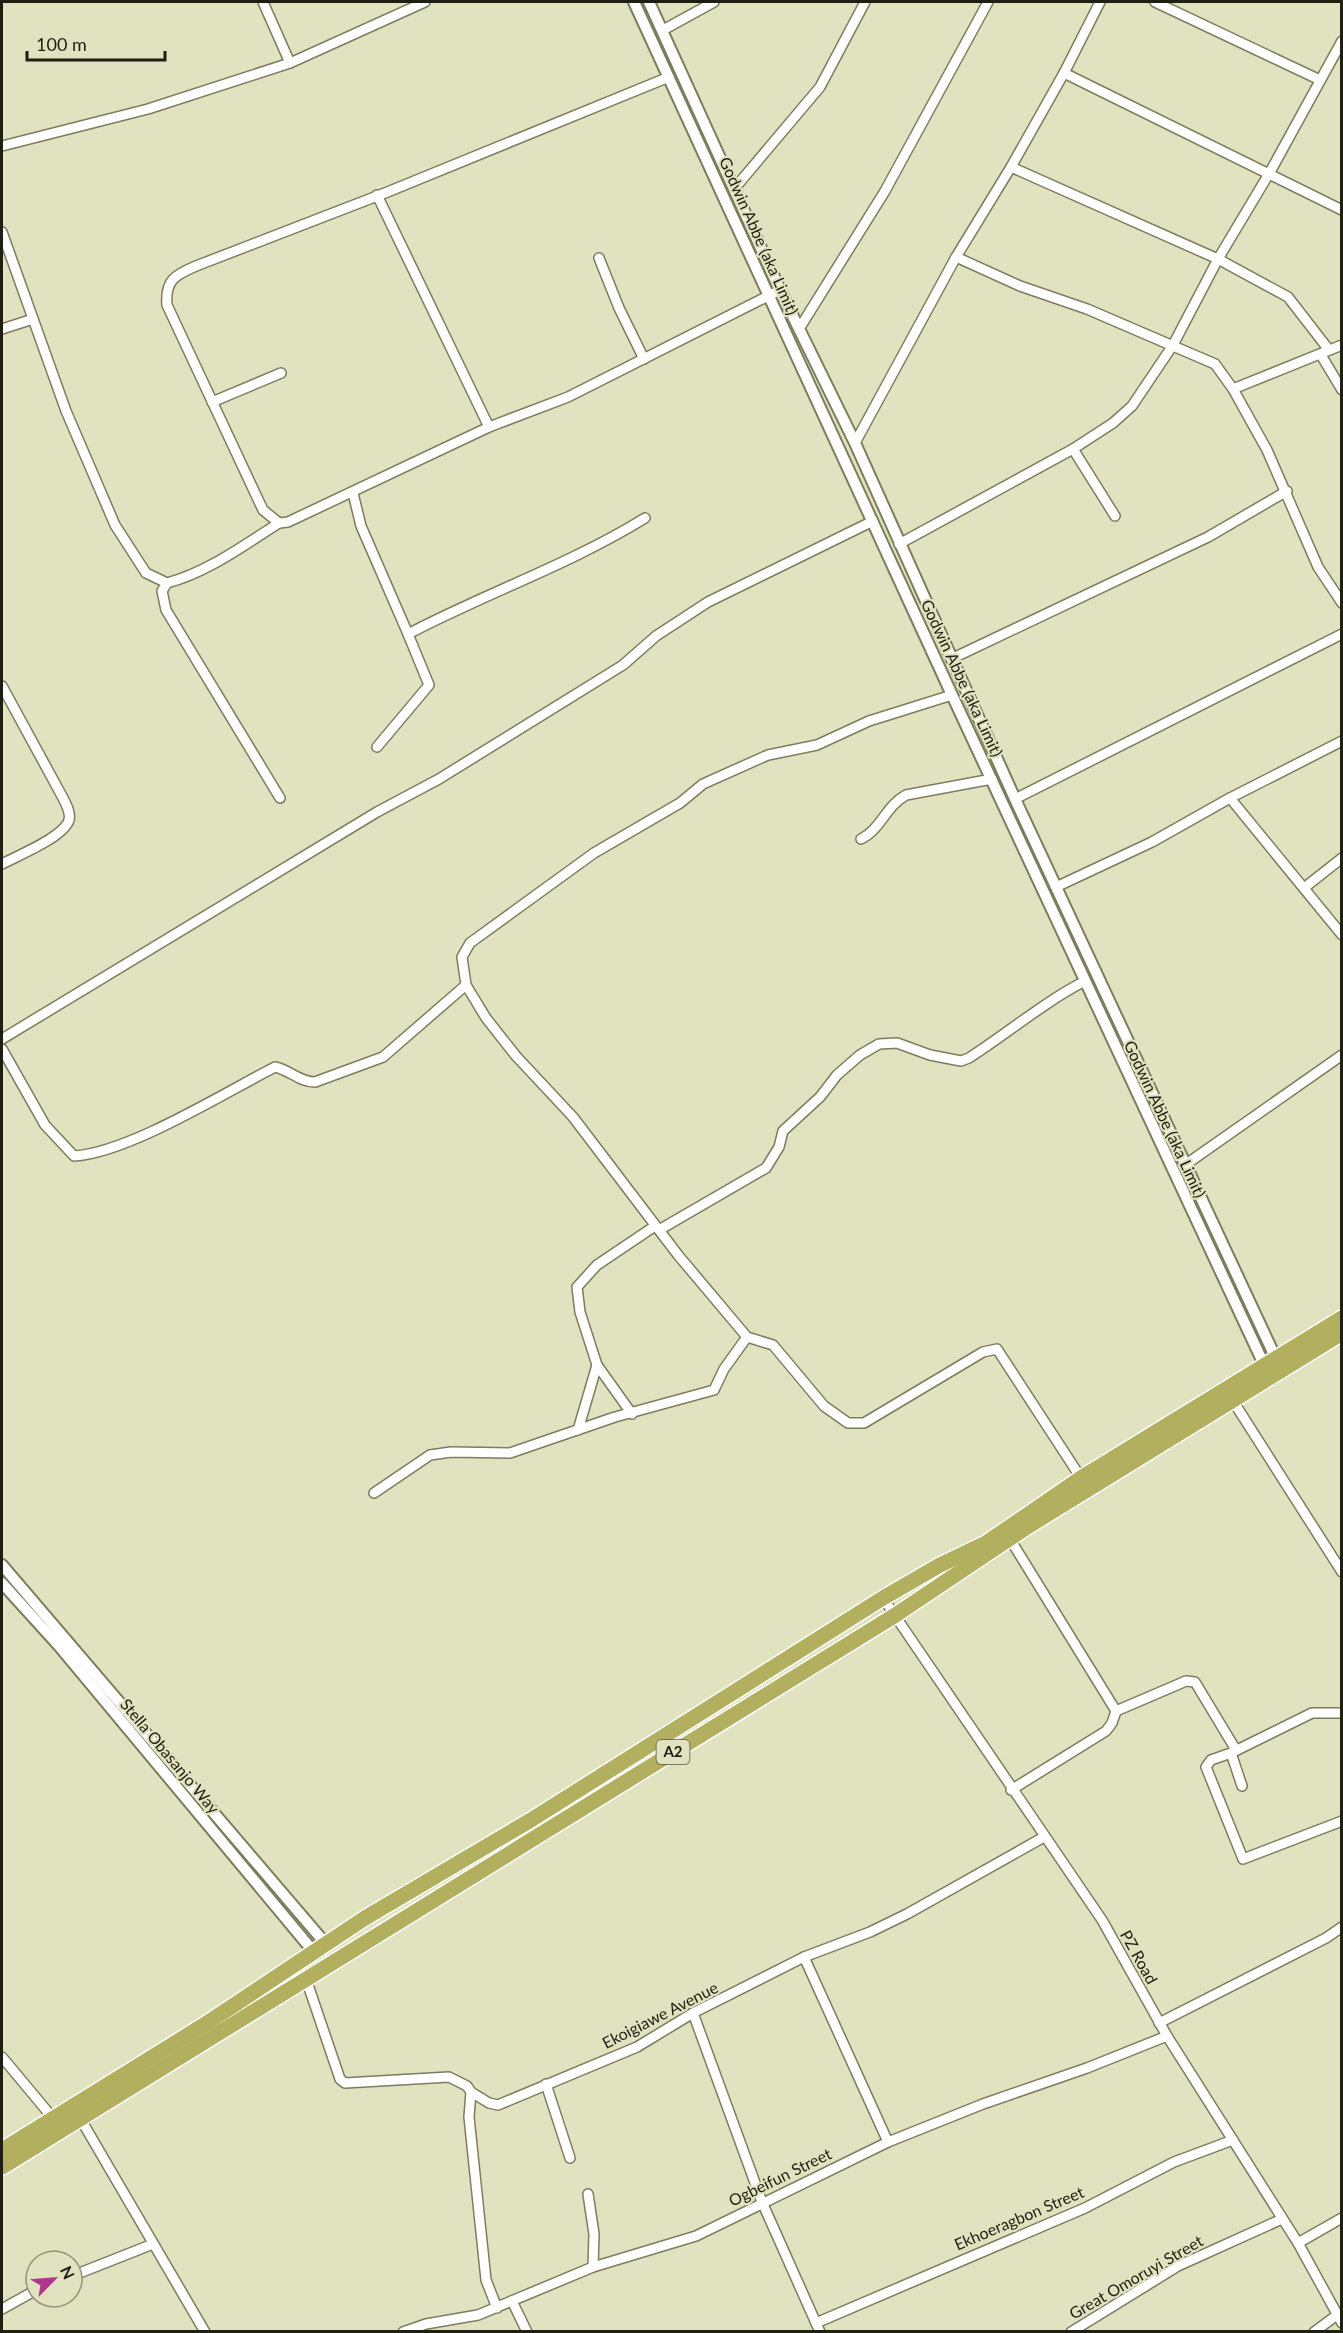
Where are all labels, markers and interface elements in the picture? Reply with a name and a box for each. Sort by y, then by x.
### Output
scale bar [27,24,165,62]
text: 100 m [36,33,87,55]
street label: Godwin Abbe (aka Limit) [716,154,803,318]
street label: Godwin Abbe (aka Limit) [918,596,1007,759]
street label: Godwin Abbe (aka Limit) [1121,1037,1210,1200]
street label: Stella Obasanjo Way [117,1694,224,1817]
road number: A2 [656,1740,690,1764]
street label: PZ Road [1117,1926,1162,1987]
street label: Ekoigiawe Avenue [599,1977,721,2052]
street label: Ogbeifun Street [725,2143,834,2210]
street label: Ekhoeragbon Street [951,2182,1087,2253]
street label: Great Omoruyi Street [1066,2230,1206,2323]
north arrow [24,2249,84,2309]
text: N [57,2263,79,2282]

